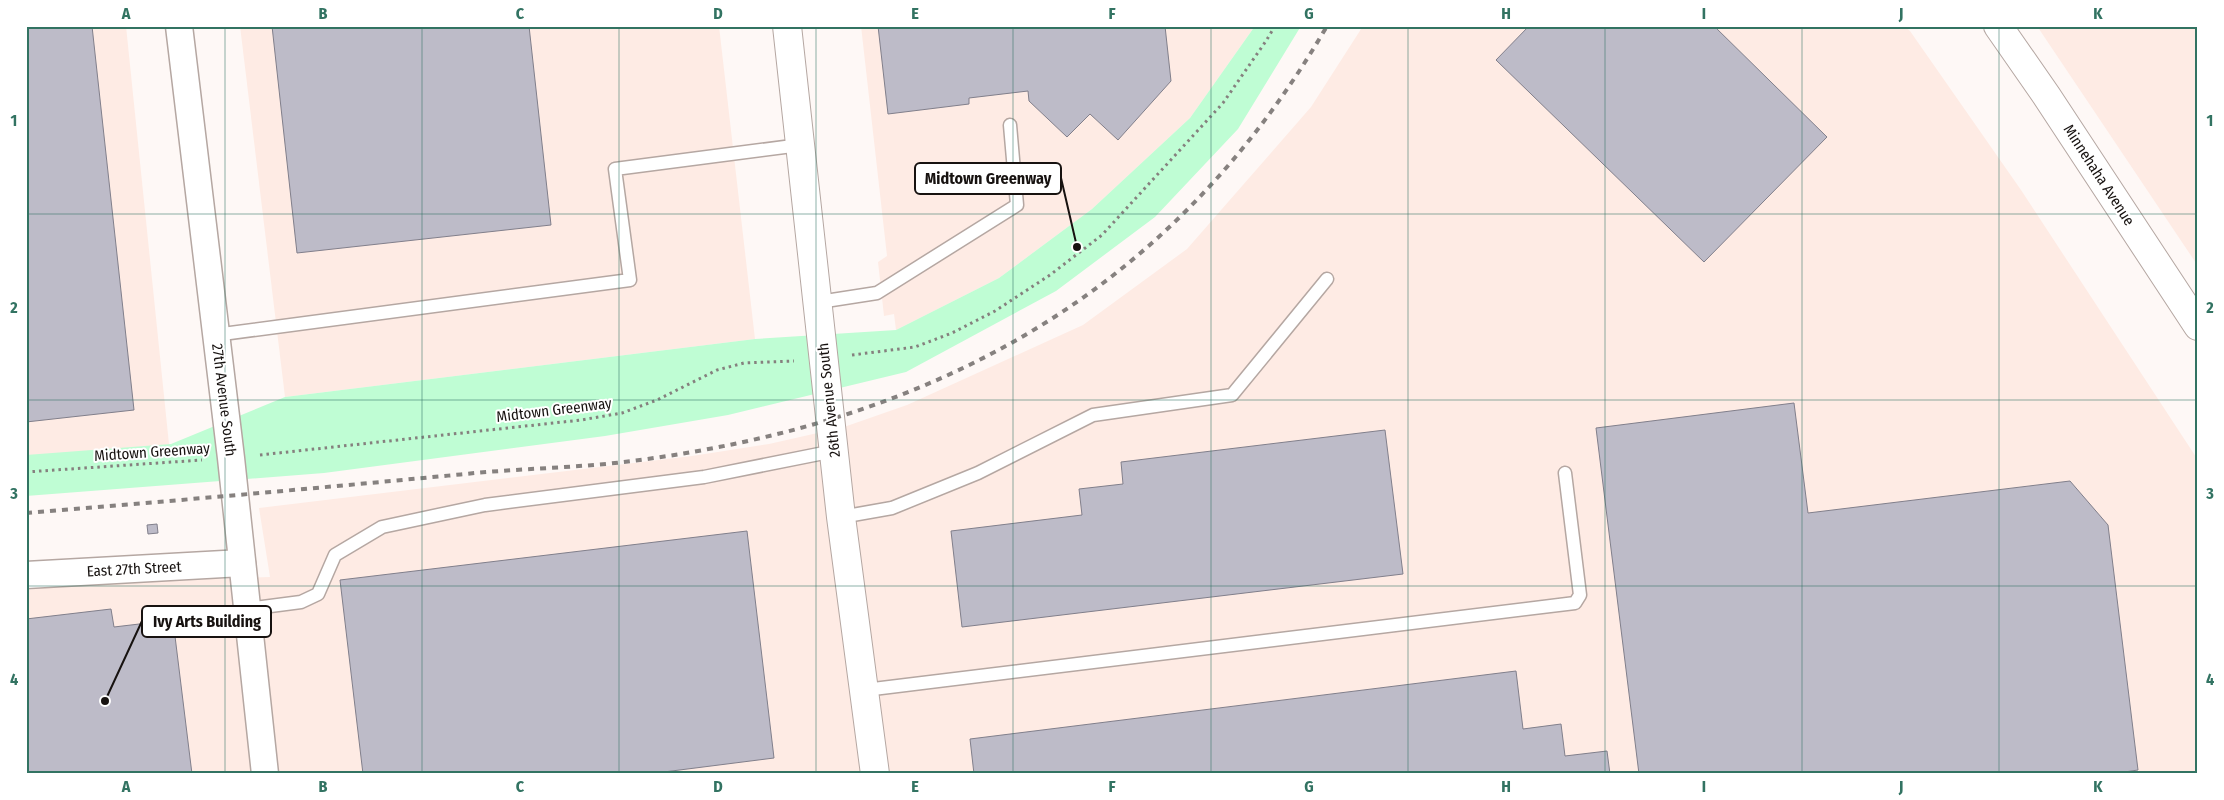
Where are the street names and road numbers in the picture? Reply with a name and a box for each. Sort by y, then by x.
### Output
street label: Minnehaha Avenue [2060,121,2138,229]
street label: 26th Avenue South [814,342,844,458]
street label: 27th Avenue South [208,343,240,457]
street label: Midtown Greenway [495,394,613,426]
street label: Midtown Greenway [94,439,211,465]
street label: East 27th Street [86,558,182,580]

